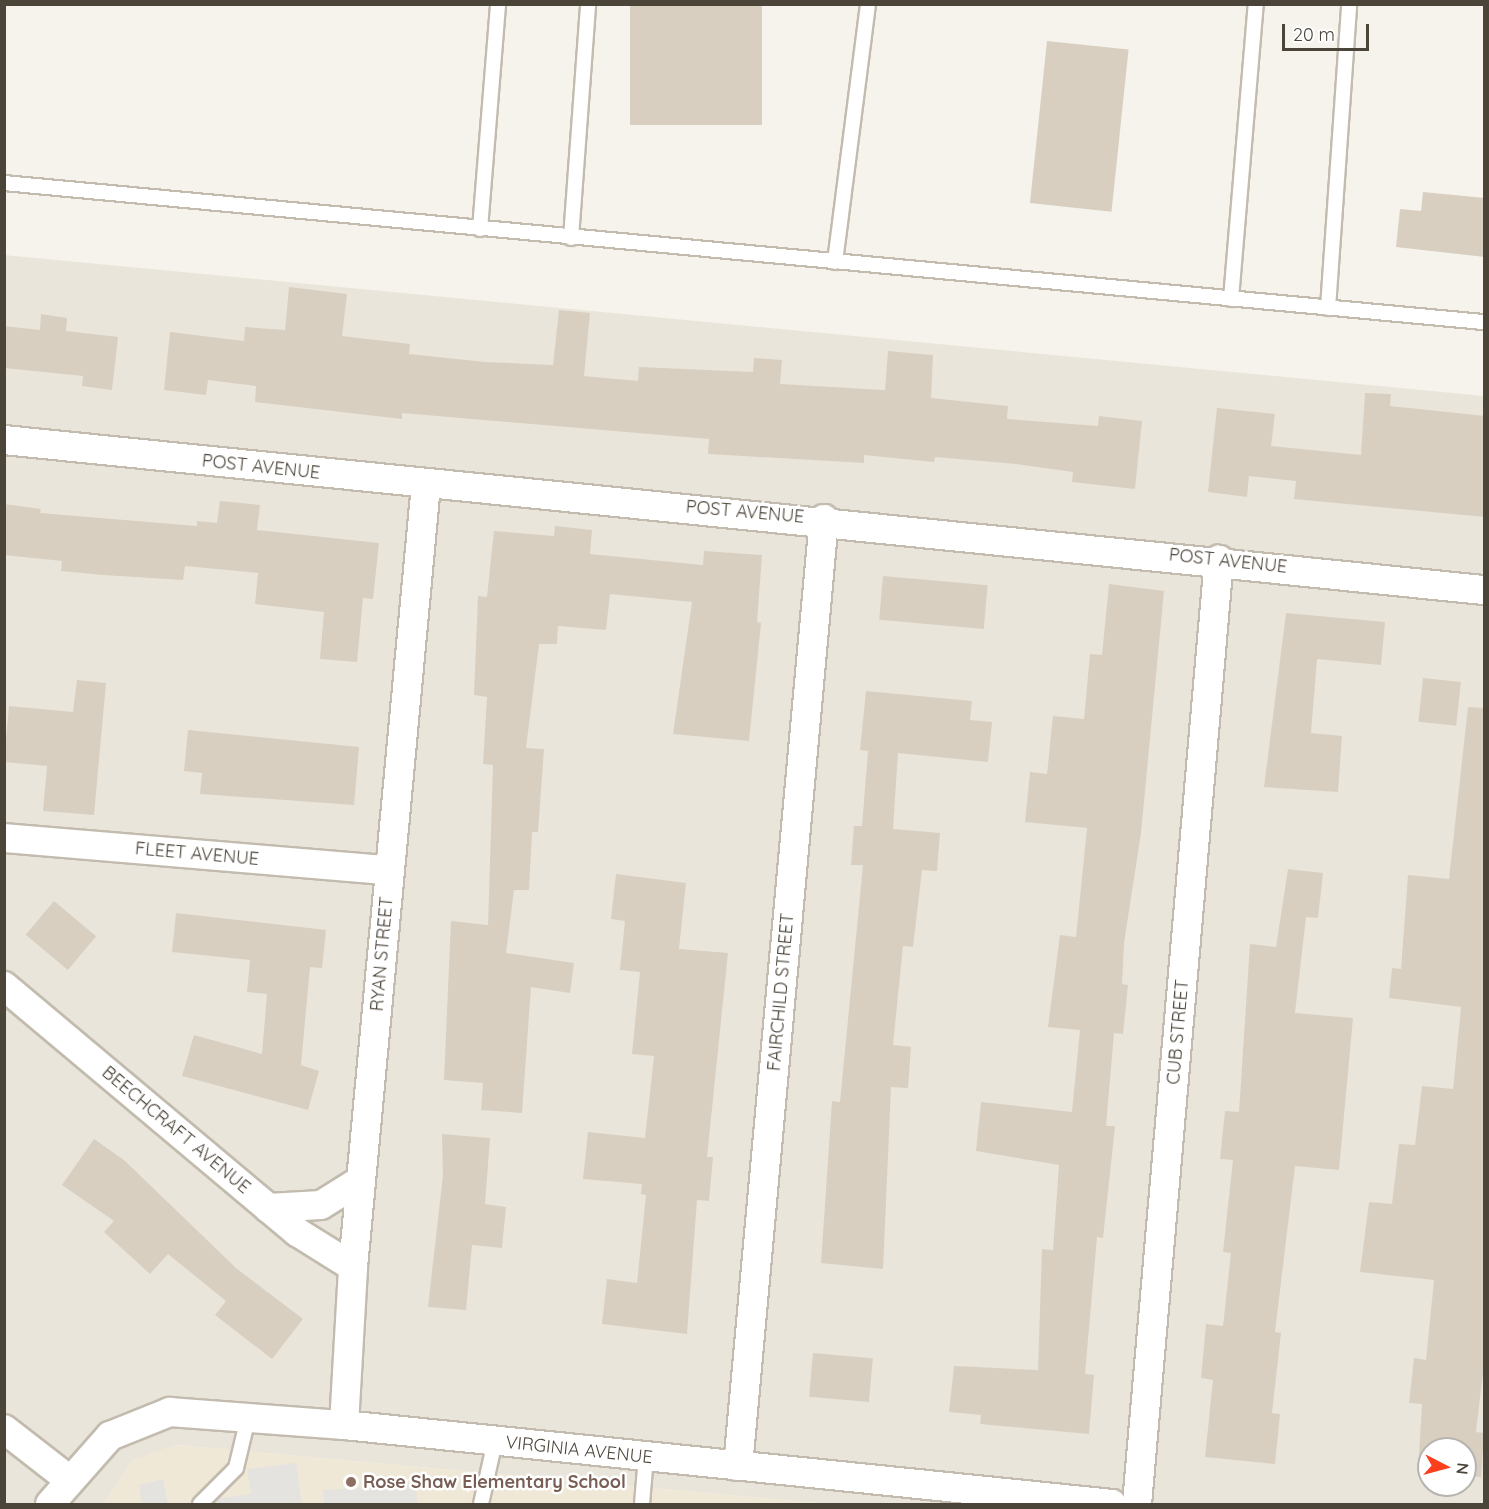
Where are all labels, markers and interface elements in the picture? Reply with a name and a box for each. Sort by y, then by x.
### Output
scale bar [1285,12,1372,50]
text: 20 m [1293,23,1335,46]
street label: POST AVENUE [201,450,321,484]
street label: POST AVENUE [685,496,805,528]
street label: POST AVENUE [1168,544,1288,578]
street label: FLEET AVENUE [134,838,260,870]
street label: RYAN STREET [366,896,398,1012]
street label: FAIRCHILD STREET [763,912,799,1072]
street label: CUB STREET [1163,978,1193,1086]
street label: BEECHCRAFT AVENUE [97,1062,255,1198]
street label: VIRGINIA AVENUE [504,1432,654,1468]
north arrow [1417,1437,1477,1497]
text: N [1452,1462,1473,1476]
place label: Rose Shaw Elementary School [363,1471,626,1493]
marker: Rose Shaw Elementary School [344,1475,358,1489]

